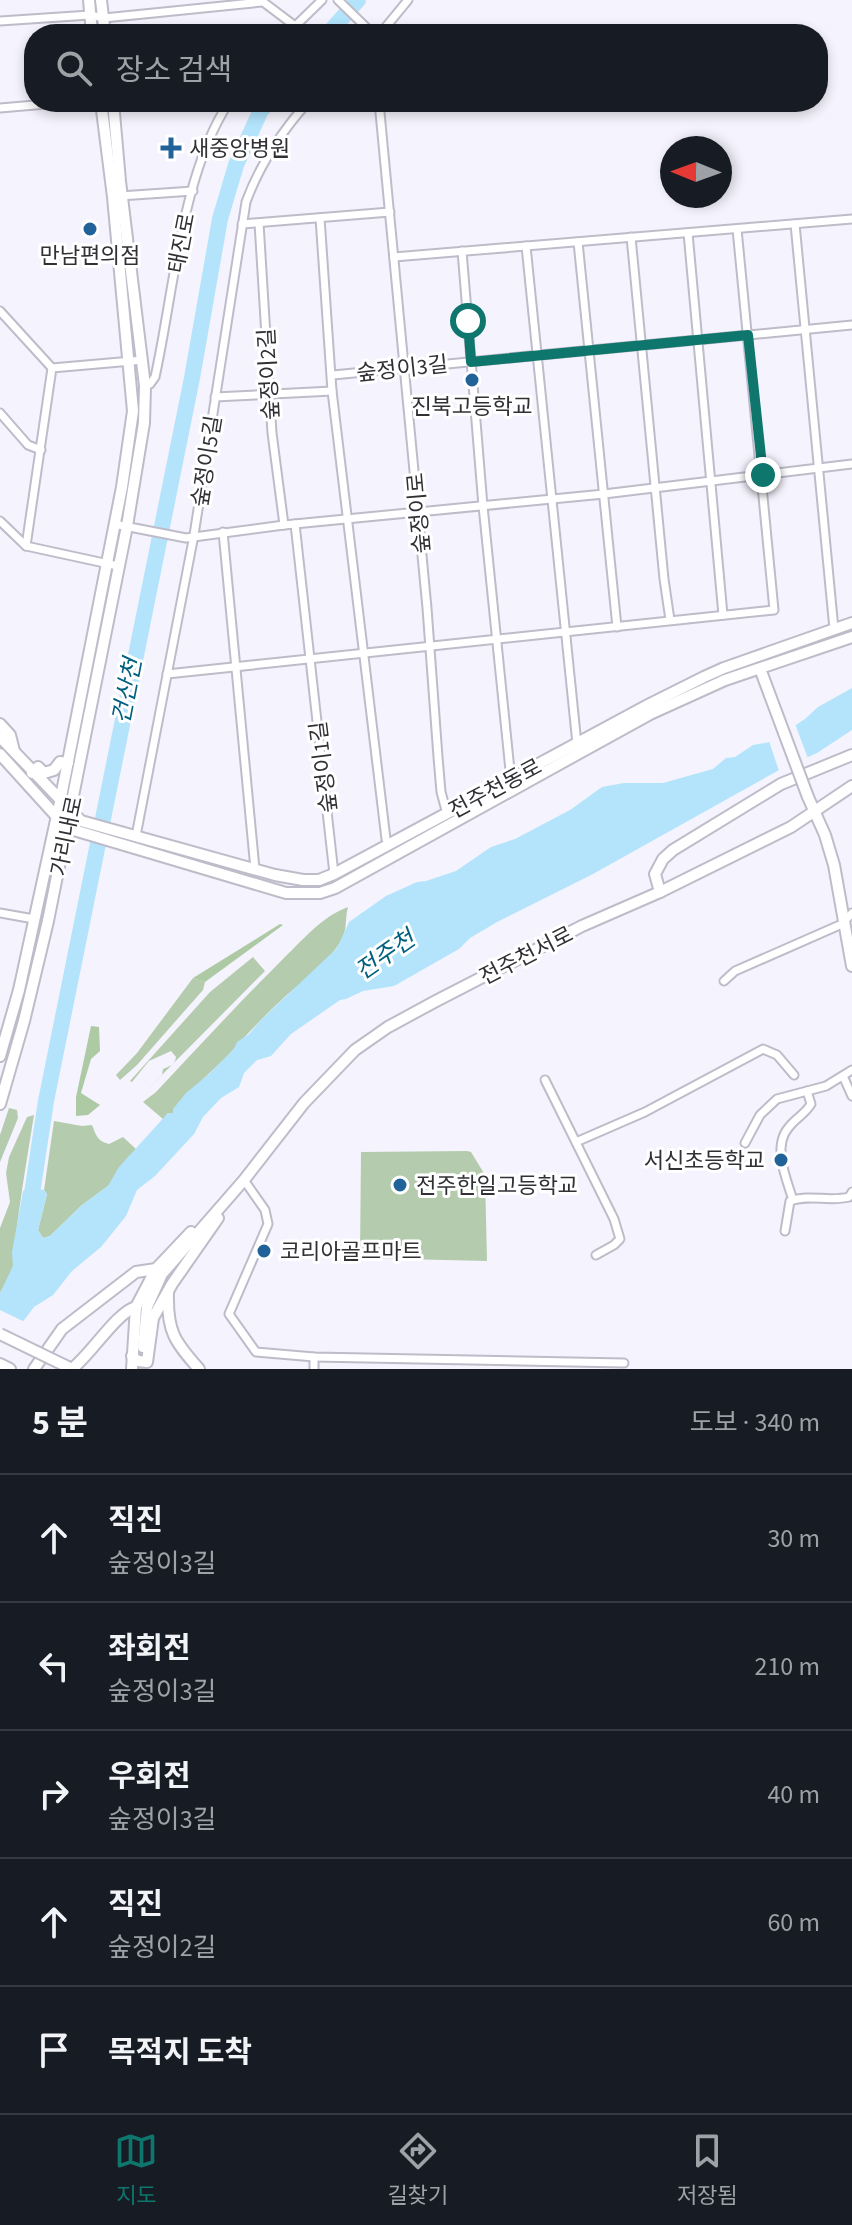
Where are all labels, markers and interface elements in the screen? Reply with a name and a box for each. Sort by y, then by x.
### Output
search box [24,24,828,112]
icon: search [52,46,96,90]
text: 장소 검색 [116,49,232,92]
place label: 새중앙병원 [189,133,290,165]
north arrow [660,136,732,208]
marker: 새중앙병원 [160,137,182,159]
street label: 태진로 [160,210,203,276]
marker: 만남편의점 [81,220,99,238]
place label: 만남편의점 [39,240,141,272]
route start [450,303,486,339]
street label: 숲정이2길 [251,327,287,421]
street label: 숲정이3길 [355,348,449,390]
marker: 진북고등학교 [463,371,481,389]
place label: 진북고등학교 [411,391,533,423]
street label: 숲정이5길 [184,413,230,509]
route end [745,457,781,493]
street label: 숲정이로 [400,471,438,555]
water label: 건산천 [104,652,152,727]
street label: 숲정이1길 [303,719,345,814]
street label: 전주천동로 [443,751,548,827]
street label: 가리내로 [43,793,91,879]
street label: 전주천서로 [474,919,579,993]
water label: 전주천 [348,920,425,989]
place label: 서신초등학교 [644,1145,765,1177]
marker: 서신초등학교 [772,1151,790,1169]
place label: 전주한일고등학교 [416,1170,578,1202]
marker: 전주한일고등학교 [391,1176,409,1194]
place label: 코리아골프마트 [280,1236,422,1268]
marker: 코리아골프마트 [255,1242,273,1260]
text: 5 분 [32,1399,88,1448]
text: 도보 · 340 m [690,1404,820,1441]
text: 직진 [108,1499,163,1542]
icon: ahead [32,1516,76,1560]
text: 30 m [767,1520,820,1557]
text: 숲정이3길 [108,1545,217,1582]
text: 좌회전 [108,1627,191,1670]
icon: left [32,1644,76,1688]
text: 210 m [754,1648,820,1685]
text: 숲정이3길 [108,1673,217,1710]
text: 우회전 [108,1755,191,1798]
icon: right [32,1772,76,1816]
text: 40 m [767,1776,820,1813]
text: 숲정이3길 [108,1801,217,1838]
text: 직진 [108,1883,163,1926]
icon: ahead [32,1900,76,1944]
text: 60 m [767,1904,820,1941]
text: 숲정이2길 [108,1929,217,1966]
icon: arrive [32,2028,76,2072]
text: 목적지 도착 [108,2031,252,2074]
tab: 지도 [114,2129,158,2212]
tab: 길찾기 [387,2129,448,2212]
tab: 저장됨 [677,2129,738,2212]

